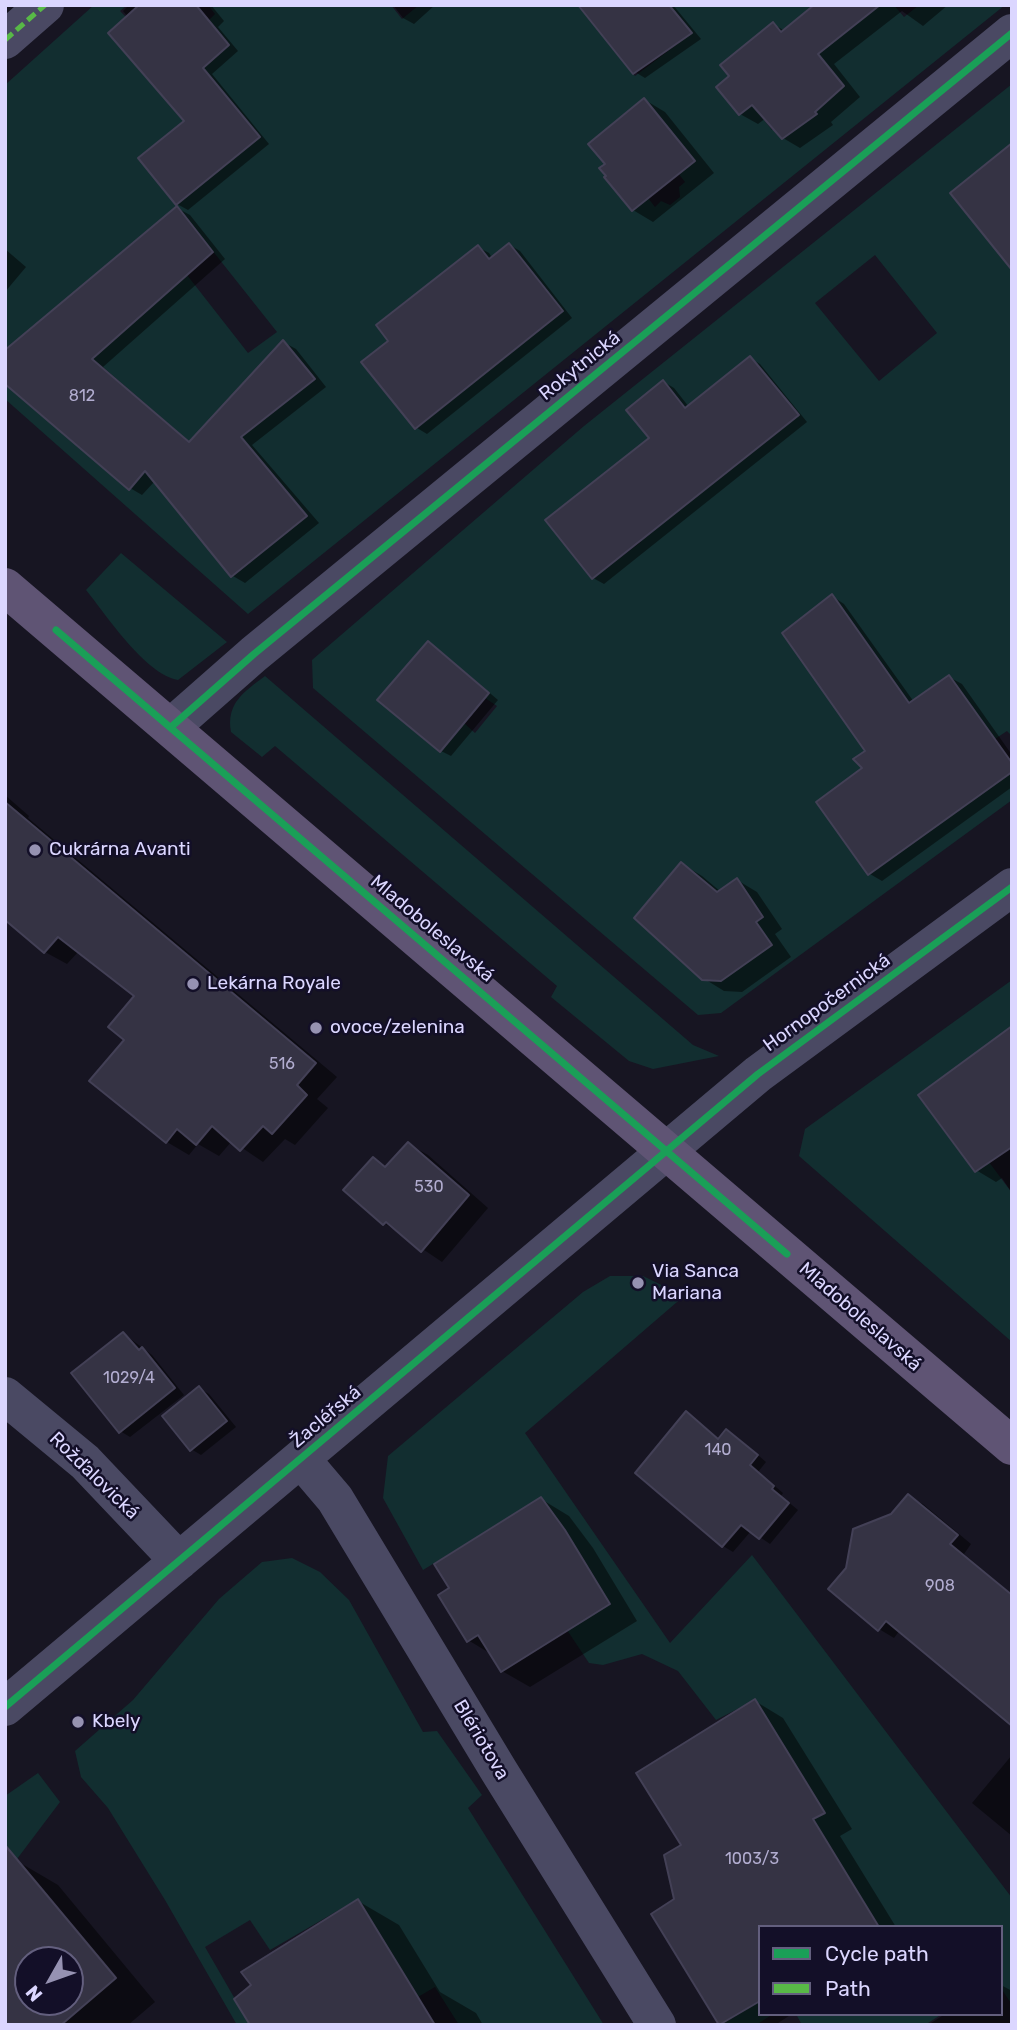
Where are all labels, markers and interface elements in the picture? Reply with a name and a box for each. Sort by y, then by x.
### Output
street label: Rokytnická [535,326,625,406]
house number: 812 [69,386,95,406]
place label: Cukrárna Avanti [49,839,191,861]
marker: Cukrárna Avanti [27,842,43,858]
street label: Mladoboleslavská [366,871,498,987]
street label: Hornopočernická [759,949,895,1057]
place label: Lekárna Royale [207,973,341,995]
marker: Lekárna Royale [185,976,201,992]
place label: ovoce/zelenina [330,1017,465,1039]
marker: ovoce/zelenina [308,1020,324,1036]
house number: 516 [269,1054,295,1074]
house number: 530 [414,1177,444,1197]
street label: Mladoboleslavská [794,1258,926,1376]
place label: Via Sanca Mariana [652,1261,739,1305]
marker: Via Sanca Mariana [630,1275,646,1291]
house number: 1029/4 [103,1368,155,1388]
street label: Žacléřská [286,1381,366,1453]
street label: Rožďalovická [44,1428,144,1524]
house number: 140 [705,1440,731,1460]
house number: 908 [925,1576,955,1596]
street label: Blériotova [448,1696,514,1784]
place label: Kbely [92,1711,140,1733]
marker: Kbely [70,1714,86,1730]
house number: 1003/3 [725,1849,779,1869]
legend [758,1925,1003,2016]
text: Cycle path [825,1941,929,1966]
north arrow [14,1946,84,2016]
text: Path [825,1976,871,2001]
text: N [21,1981,47,2006]

